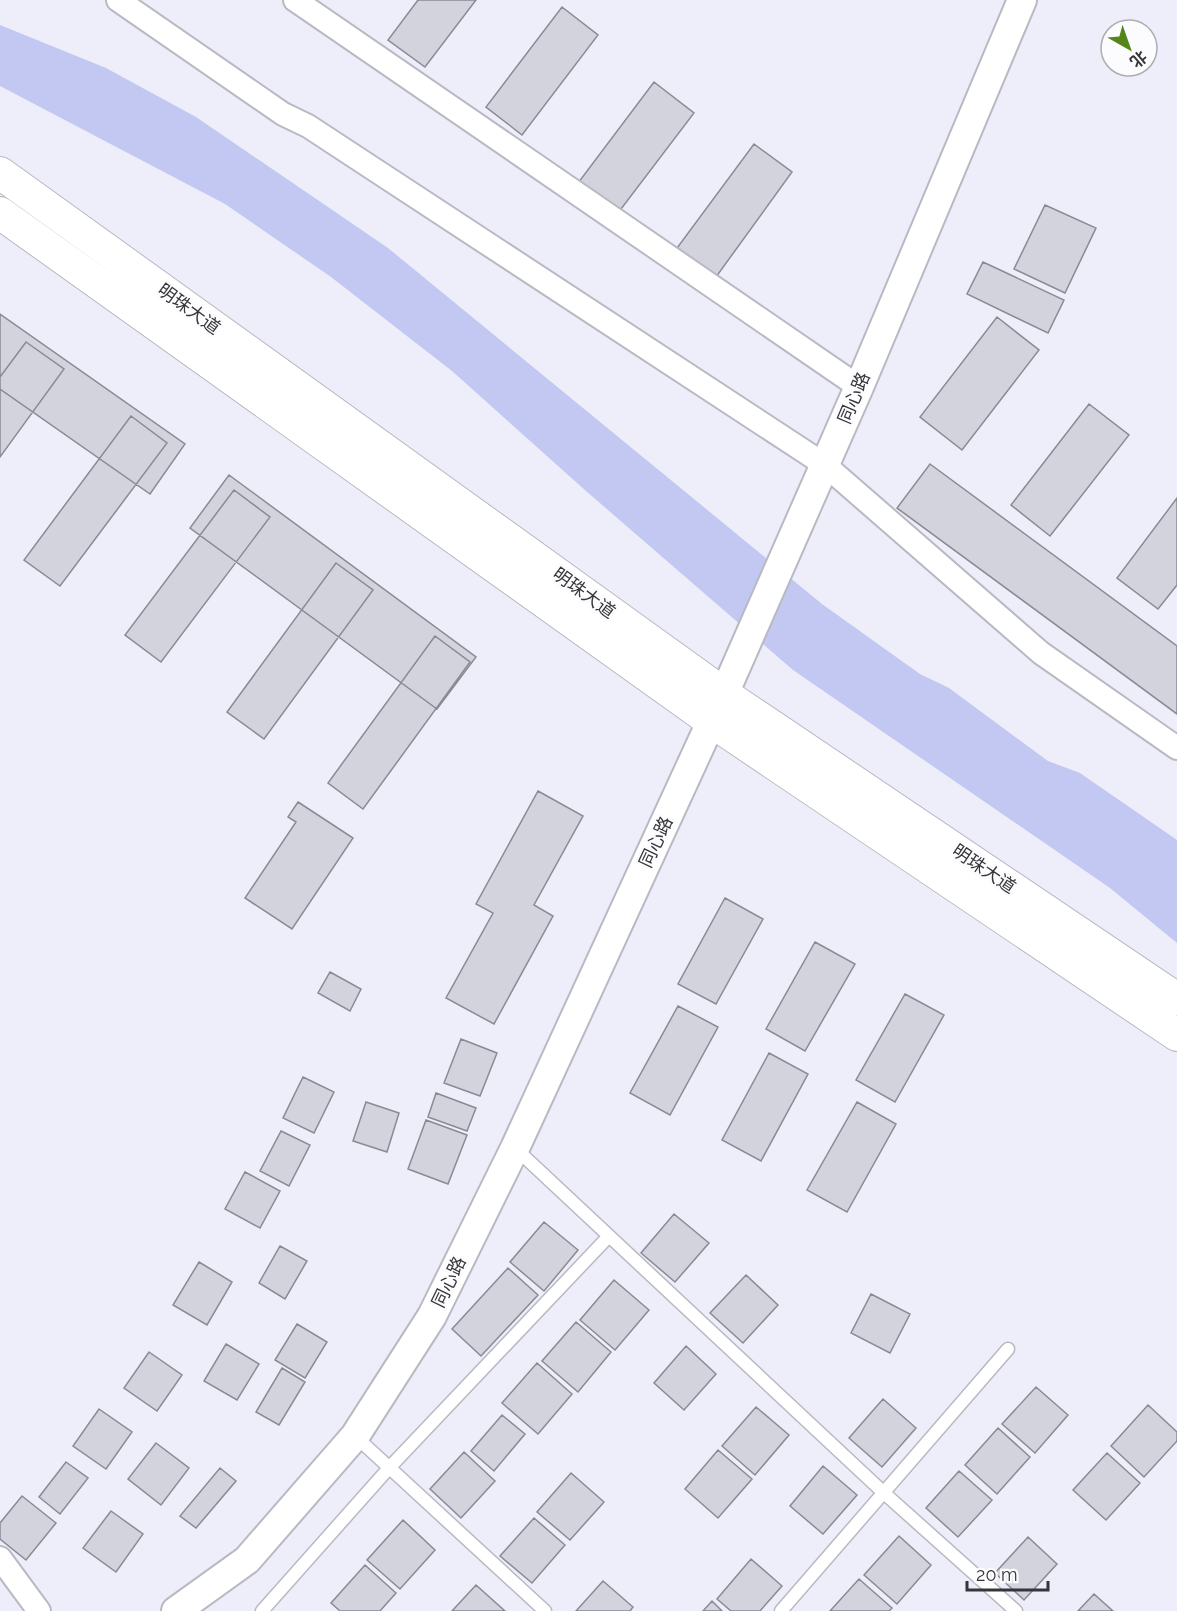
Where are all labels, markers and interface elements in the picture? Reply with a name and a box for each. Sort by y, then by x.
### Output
north arrow [1099,18,1159,78]
text: 北 [1126,47,1151,72]
street label: 明珠大道 [154,279,225,338]
street label: 同心路 [833,369,874,427]
street label: 明珠大道 [549,563,620,622]
street label: 同心路 [635,813,676,871]
street label: 明珠大道 [949,840,1020,897]
street label: 同心路 [427,1253,470,1311]
scale bar [967,1554,1048,1592]
text: 20 m [976,1564,1018,1585]

